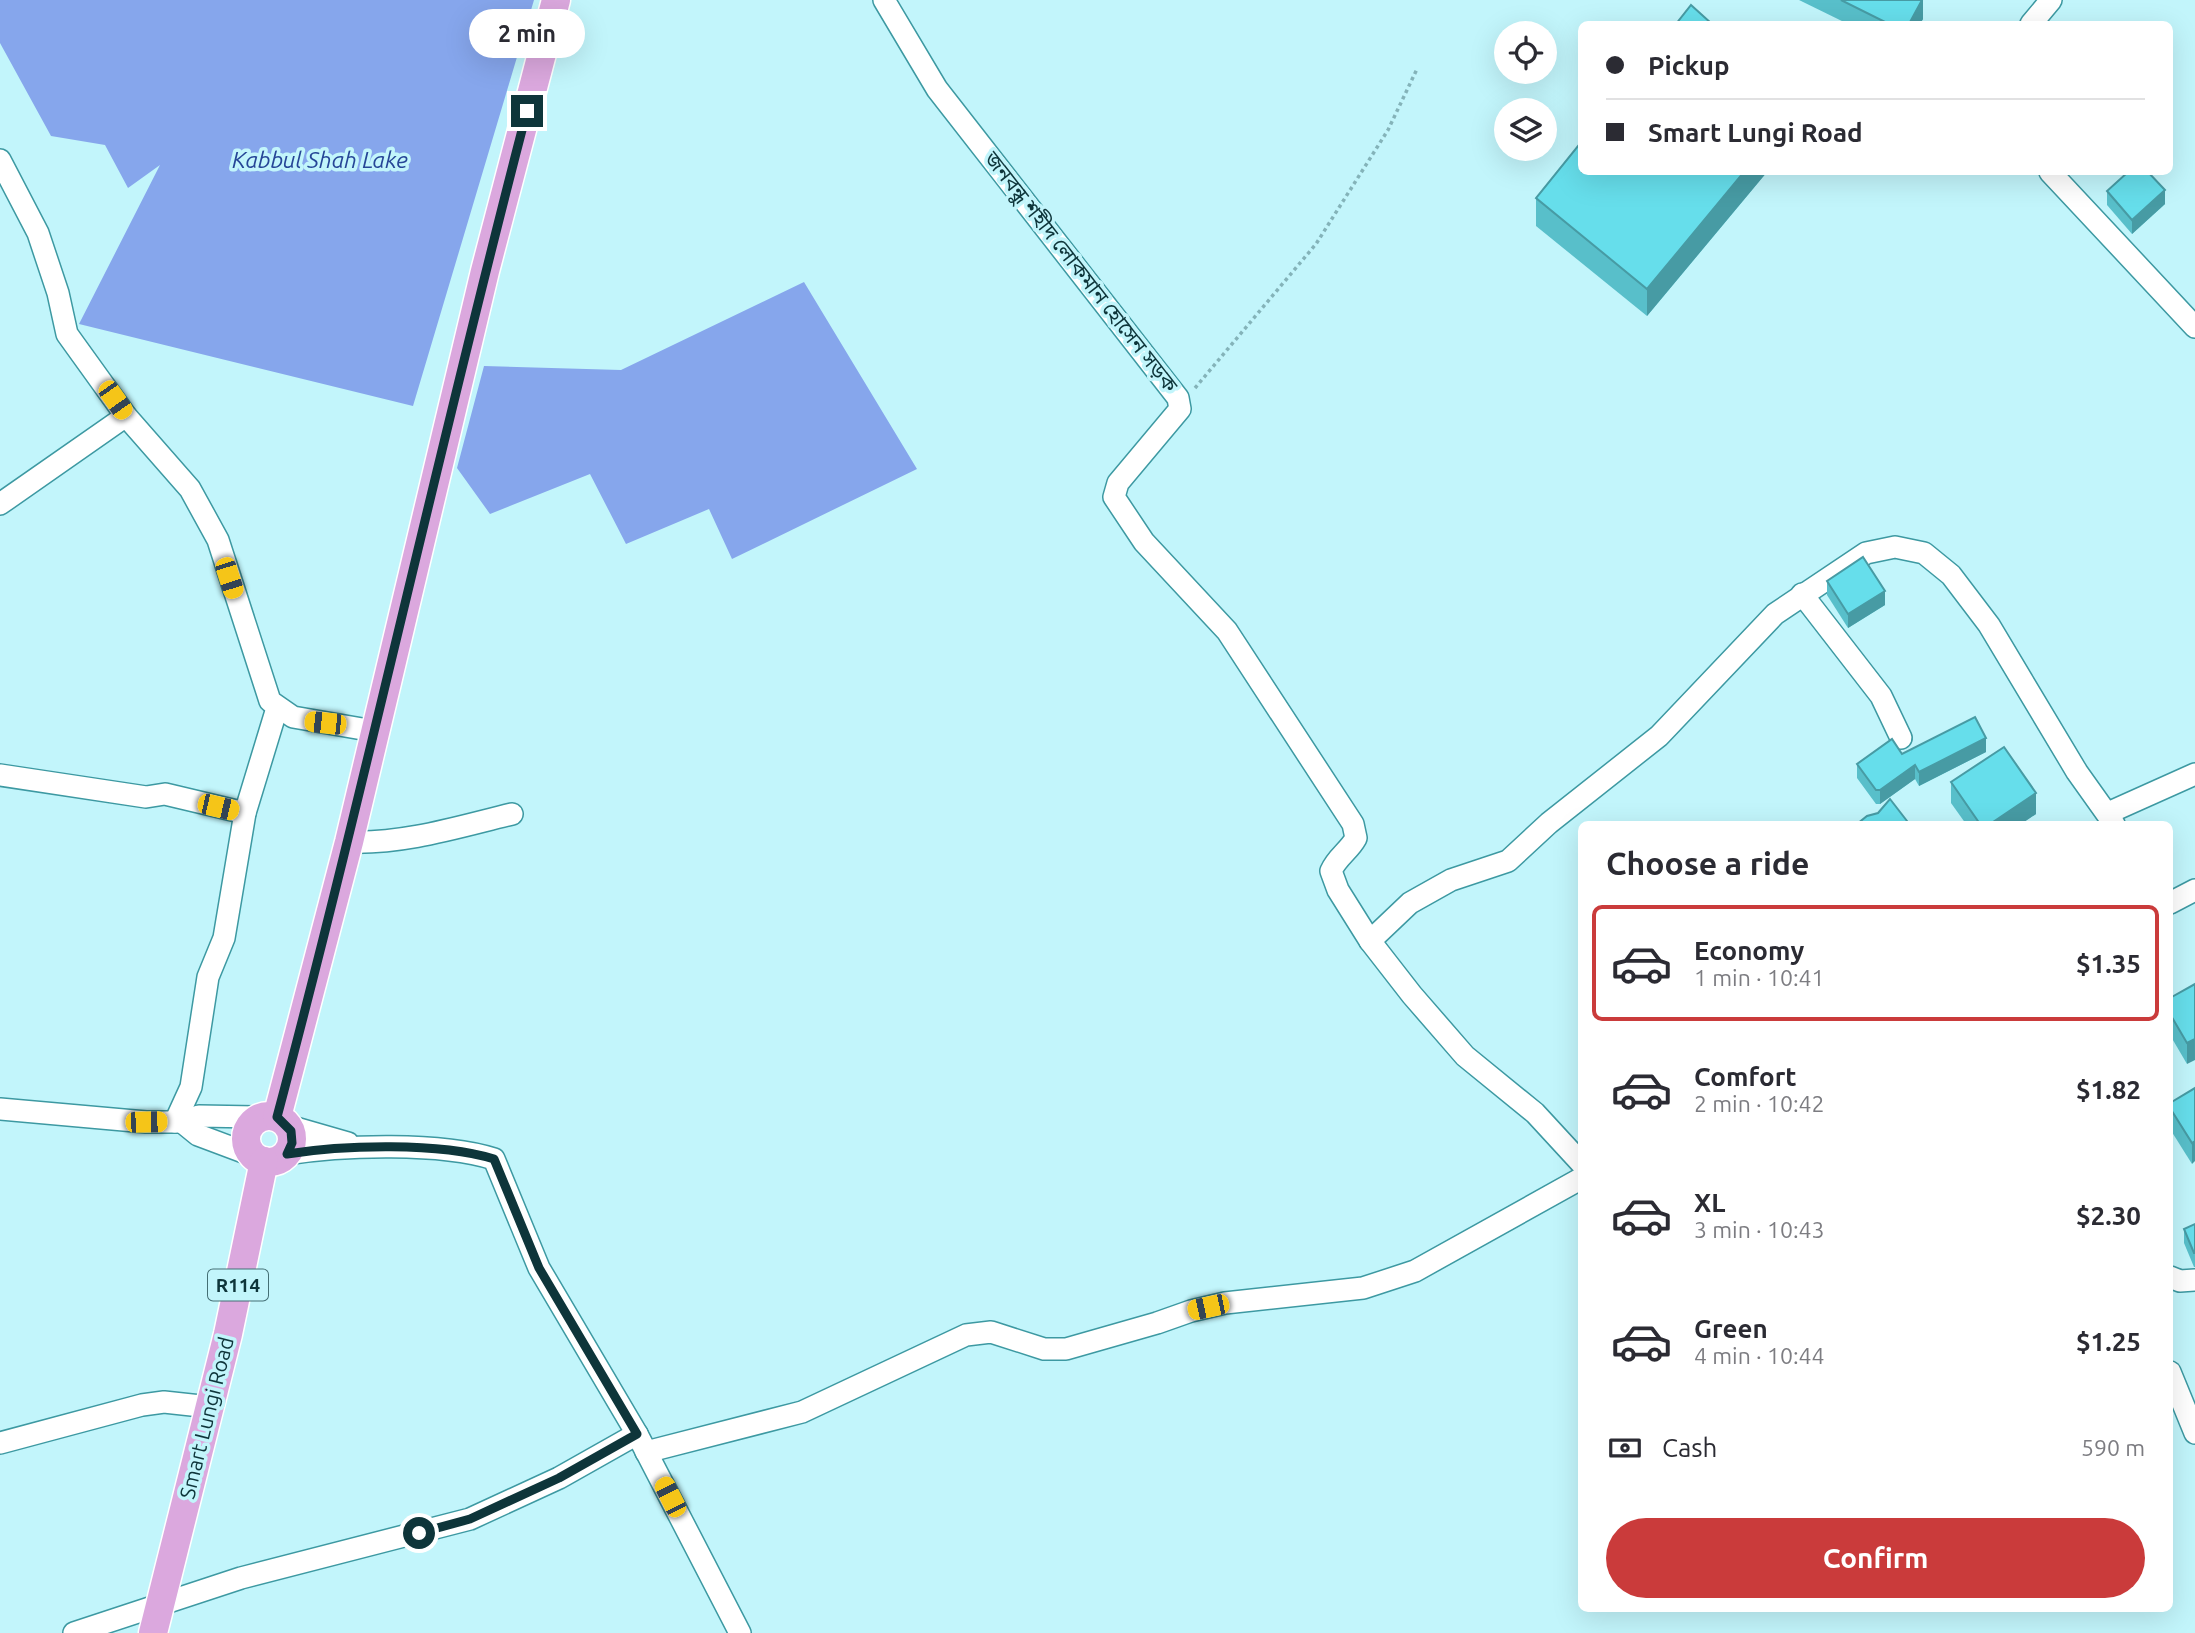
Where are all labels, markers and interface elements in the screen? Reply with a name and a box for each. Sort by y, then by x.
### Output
callout: 2 min [469,10,585,58]
text: 2 min [498,21,556,46]
map controls [1494,21,1557,161]
button: locate [1494,21,1557,84]
text: Pickup [1648,51,1730,80]
route end [511,95,543,127]
button: layers [1494,98,1557,161]
text: Smart Lungi Road [1648,118,1863,147]
street label: জনবন্ধু শহীদ লোকমান হোসেন সড়ক [978,146,1184,399]
water label: Kabbul Shah Lake [232,147,408,172]
car [95,377,136,423]
car [213,555,246,601]
car [304,710,347,736]
car [196,792,241,822]
text: Choose a ride [1606,845,1809,881]
icon: car [1610,932,1673,995]
text: Economy [1694,936,1804,965]
text: $1.35 [2076,949,2141,978]
text: 1 min · 10:41 [1694,965,1825,990]
icon: car [1610,1058,1673,1121]
text: Comfort [1694,1062,1797,1091]
text: $1.82 [2076,1075,2141,1104]
text: 2 min · 10:42 [1694,1091,1825,1116]
car [125,1111,168,1133]
icon: car [1610,1184,1673,1247]
text: XL [1694,1188,1725,1217]
text: $2.30 [2076,1201,2141,1230]
text: 3 min · 10:43 [1694,1217,1825,1242]
road number: R114 [208,1270,268,1301]
car [1186,1292,1231,1322]
icon: car [1610,1310,1673,1373]
text: Green [1694,1314,1768,1343]
text: $1.25 [2076,1327,2141,1356]
street label: Smart Lungi Road [174,1334,238,1501]
text: 4 min · 10:44 [1694,1343,1825,1368]
icon: cash [1606,1429,1644,1467]
text: Cash [1662,1433,1717,1462]
text: 590 m [2081,1435,2145,1460]
car [652,1474,689,1520]
route start [403,1517,435,1549]
button: Confirm [1606,1518,2145,1598]

